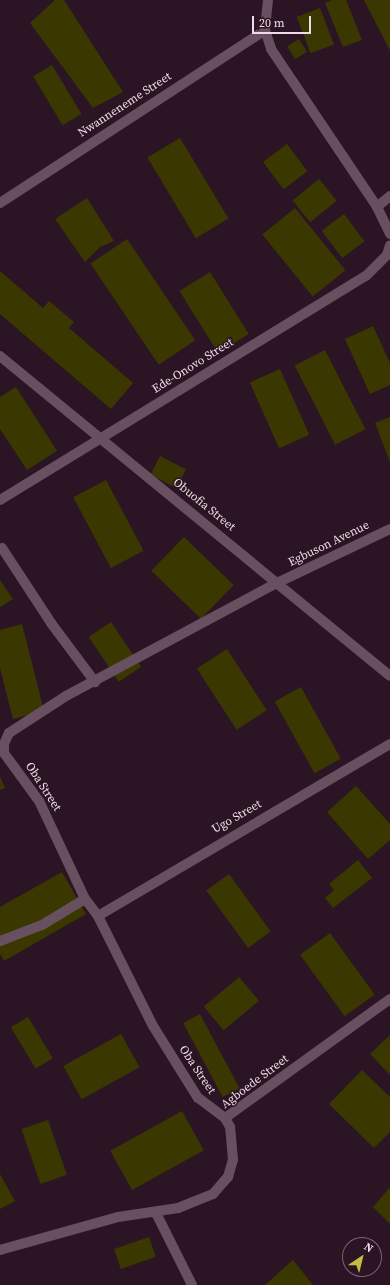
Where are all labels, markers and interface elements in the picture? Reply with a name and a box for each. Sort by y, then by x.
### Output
scale bar [254,8,313,34]
text: 20 m [259,15,285,31]
street label: Nwanneneme Street [76,69,174,141]
street label: Ede-Onovo Street [150,335,236,397]
street label: Obuofia Street [170,476,238,534]
street label: Egbuson Avenue [286,518,372,570]
street label: Oba Street [22,760,64,814]
street label: Ugo Street [210,797,264,837]
street label: Oba Street [176,1043,218,1097]
street label: Agboede Street [219,1052,291,1112]
north arrow [342,1237,382,1277]
text: N [361,1239,376,1256]

